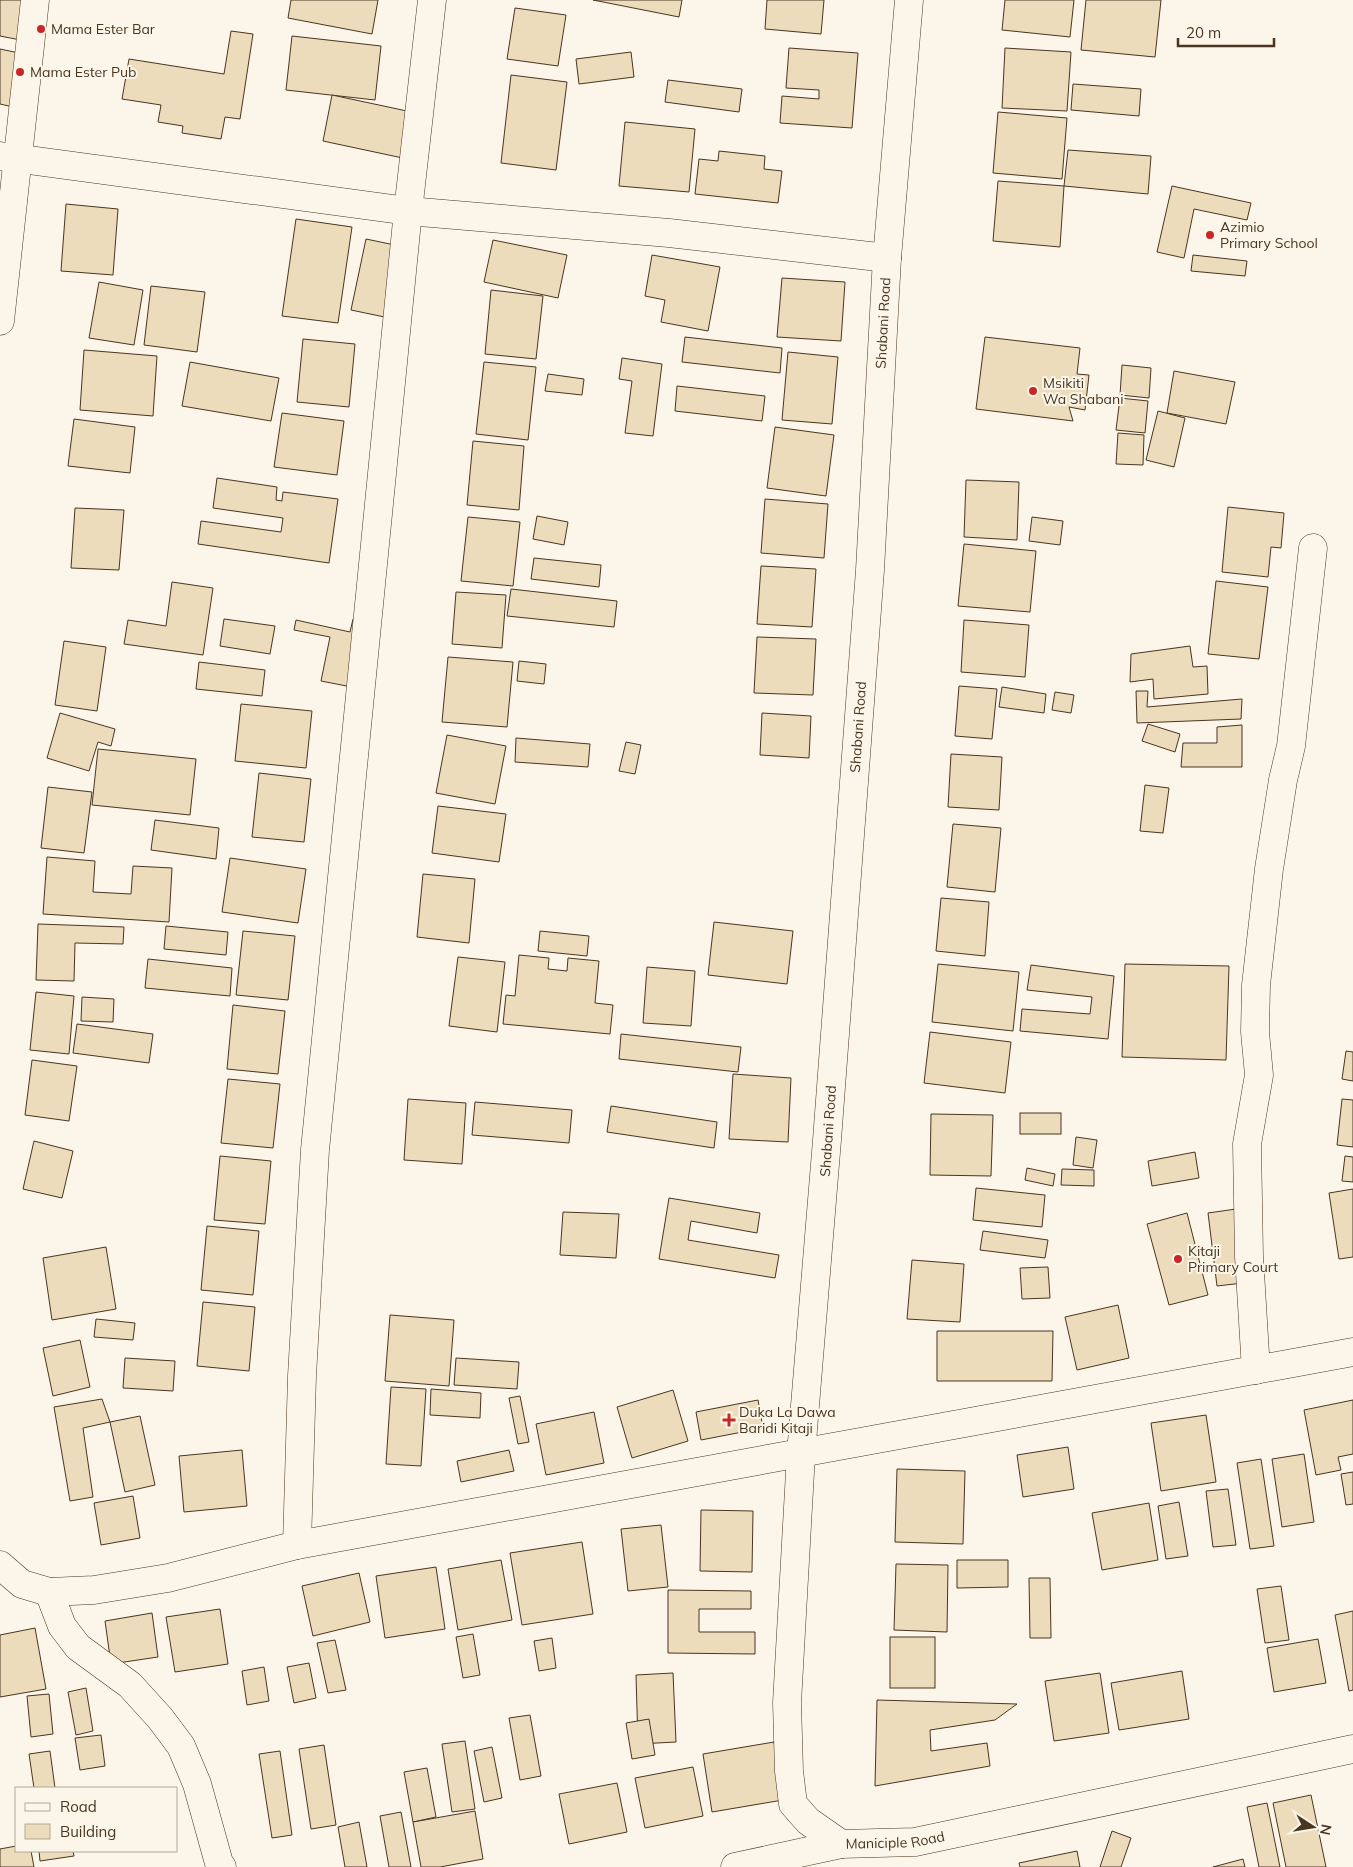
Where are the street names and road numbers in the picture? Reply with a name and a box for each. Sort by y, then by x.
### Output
street label: Shabani Road [872,277,894,369]
street label: Shabani Road [846,681,870,773]
street label: Shabani Road [816,1085,840,1177]
street label: Maniciple Road [845,1827,946,1853]

